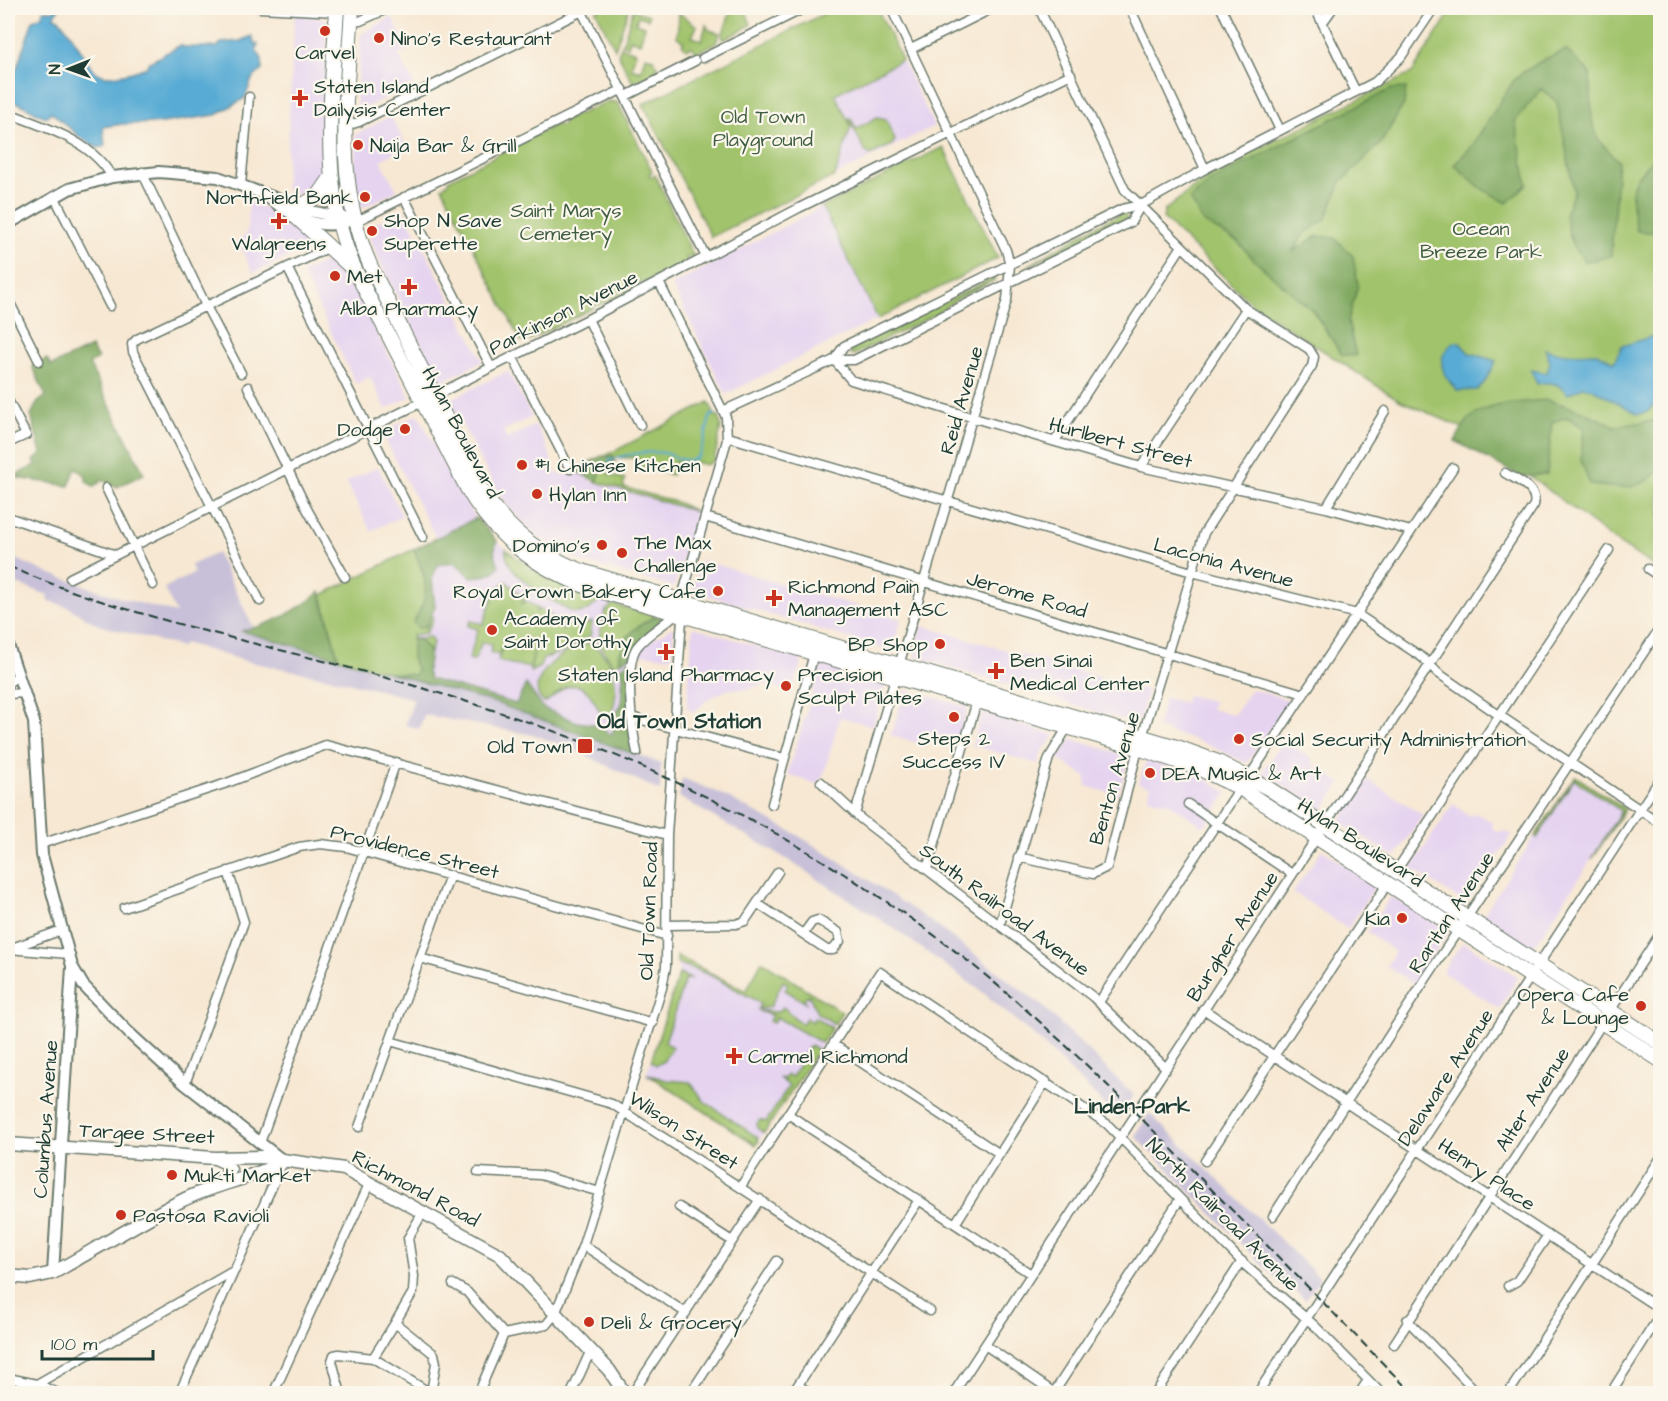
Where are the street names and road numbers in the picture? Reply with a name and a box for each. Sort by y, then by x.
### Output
street label: Parkinson Avenue [484,263,643,362]
street label: Reid Avenue [933,343,991,458]
street label: Hylan Boulevard [414,362,508,504]
street label: Hurlbert Street [1046,410,1196,476]
street label: Laconia Avenue [1151,531,1297,595]
street label: Jerome Road [963,564,1090,626]
street label: Benton Avenue [1083,708,1147,848]
street label: Hylan Boulevard [1291,791,1429,895]
street label: Providence Street [328,817,502,886]
street label: South Railroad Avenue [913,836,1095,983]
street label: Old Town Road [633,841,665,981]
street label: Raritan Avenue [1402,846,1502,979]
street label: Burgher Avenue [1180,866,1286,1008]
street label: Delaware Avenue [1391,1003,1501,1152]
street label: Columbus Avenue [26,1039,66,1199]
street label: Alter Avenue [1489,1042,1577,1157]
street label: Wilson Street [623,1085,744,1177]
street label: Targee Street [79,1116,215,1153]
street label: North Railroad Avenue [1139,1132,1306,1298]
street label: Henry Place [1431,1132,1541,1219]
street label: Richmond Road [347,1143,484,1234]

